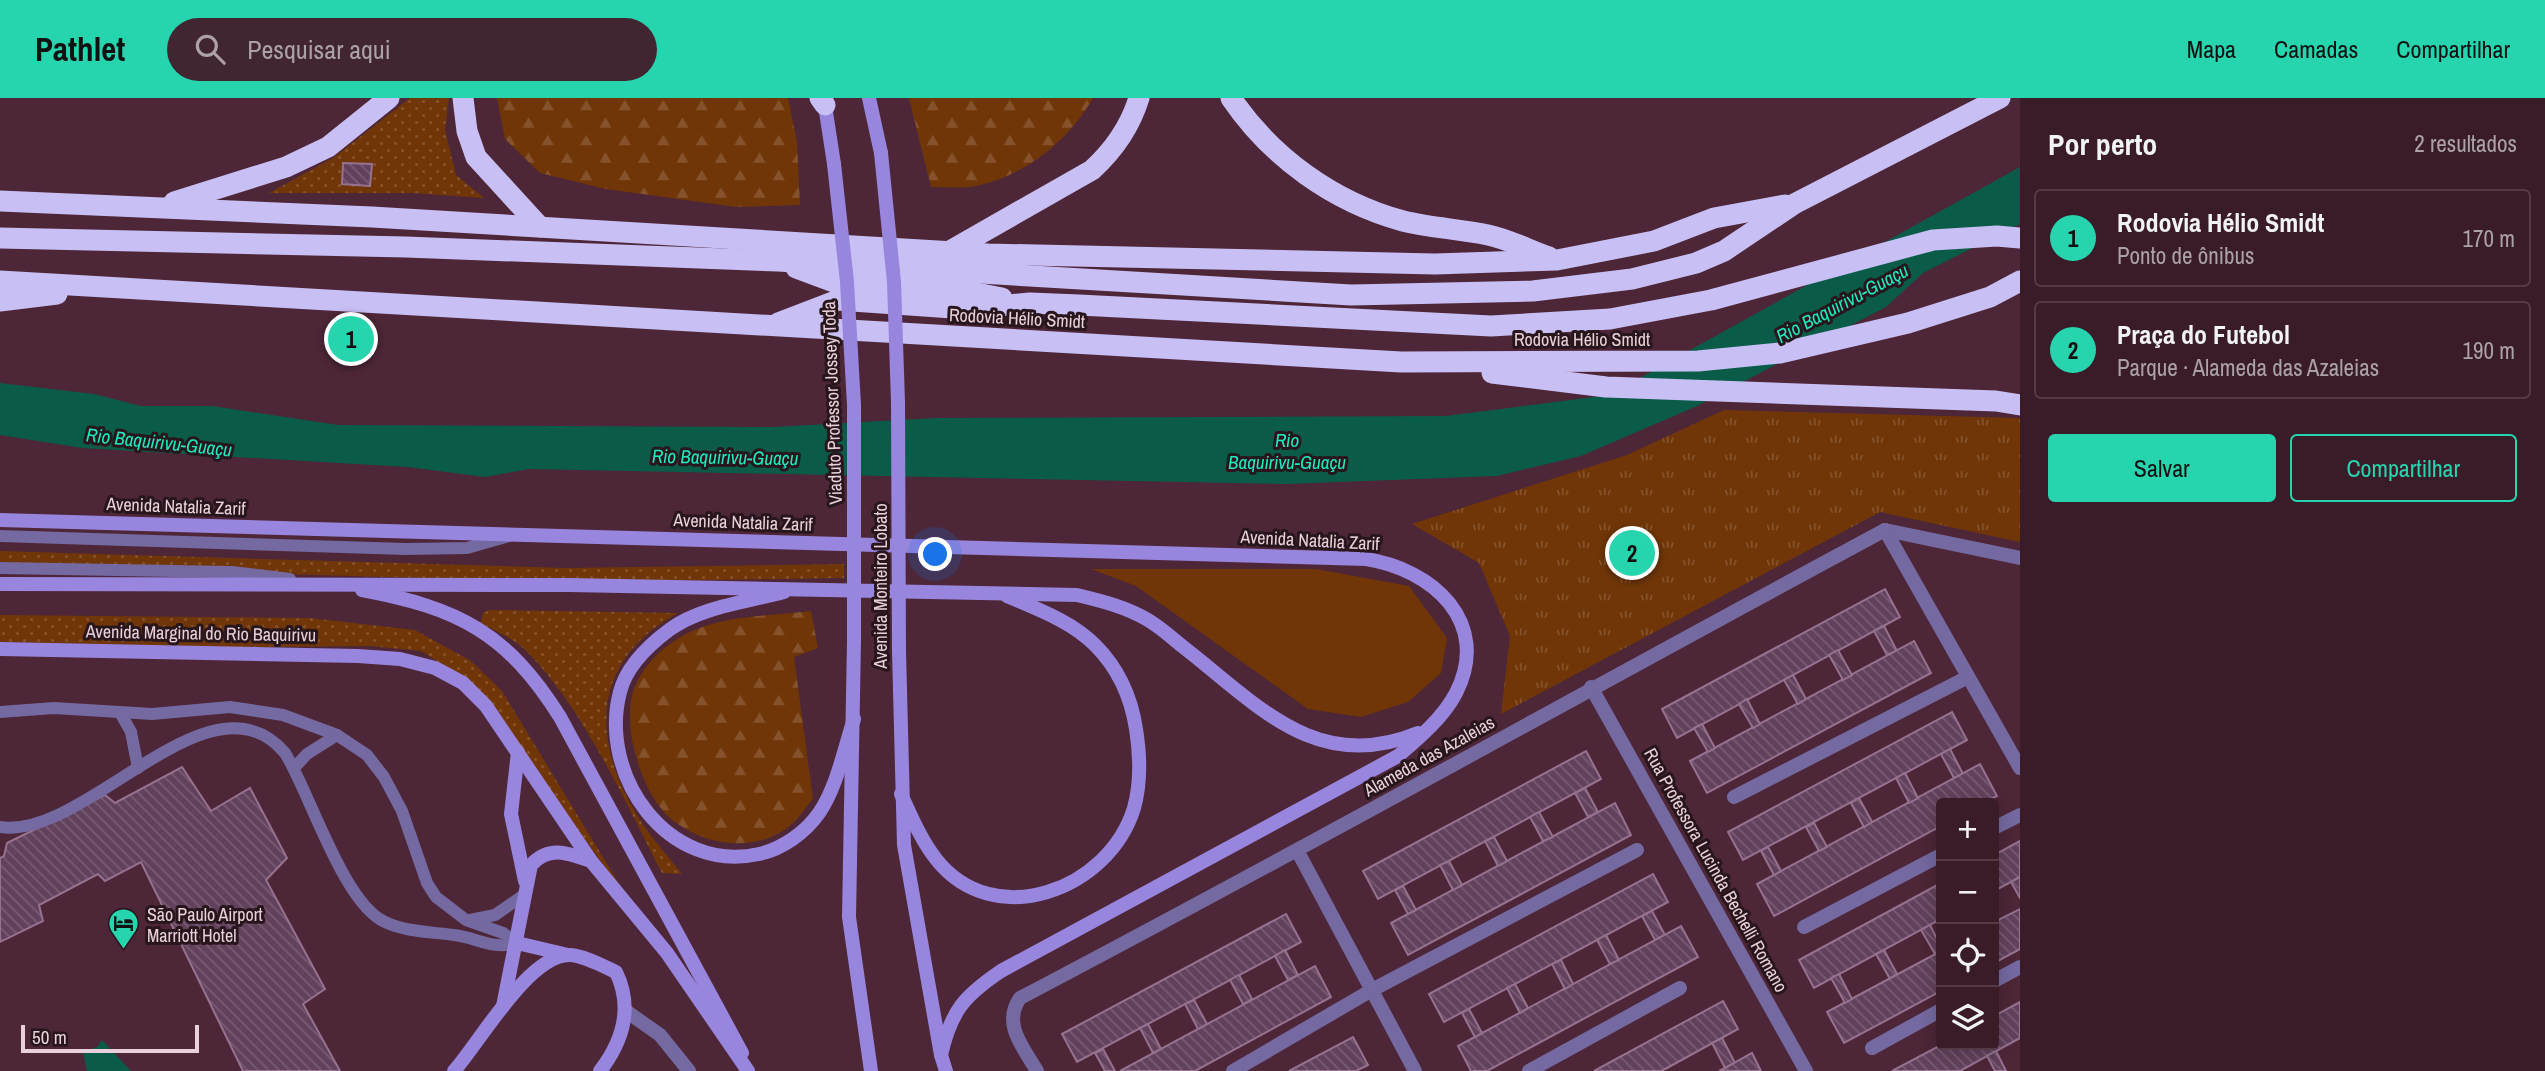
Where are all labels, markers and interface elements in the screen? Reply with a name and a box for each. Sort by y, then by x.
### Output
search box [167,18,657,81]
text: Pathlet [35,27,125,71]
icon: search [191,30,229,68]
text: Pesquisar aqui [247,32,391,67]
text: Mapa [2187,33,2236,65]
text: Camadas [2274,33,2358,65]
text: Compartilhar [2396,33,2510,65]
text: Por perto [2048,124,2157,164]
text: 2 resultados [2414,128,2517,159]
text: Rodovia Hélio Smidt [2117,205,2324,240]
text: 1 [2068,223,2078,254]
text: 170 m [2463,223,2515,254]
text: Ponto de ônibus [2117,240,2254,271]
water label: Rio Baquirivu-Guaçu [1771,257,1913,349]
street label: Viaduto Professor Jossey Toda [816,301,848,505]
street label: Rodovia Hélio Smidt [948,302,1086,334]
pin: 1 [328,313,374,365]
text: Praça do Futebol [2117,317,2290,352]
street label: Rodovia Hélio Smidt [1514,327,1650,352]
text: 2 [2068,335,2078,366]
text: 190 m [2463,335,2515,366]
text: Parque · Alameda das Azaleias [2117,352,2379,383]
water label: Rio Baquirivu-Guaçu [85,421,233,463]
water label: Rio Baquirivu-Guaçu [1228,427,1346,475]
button: Salvar [2048,434,2276,502]
button: Compartilhar [2290,434,2517,502]
water label: Rio Baquirivu-Guaçu [652,443,799,471]
street label: Avenida Natalia Zarif [105,491,247,521]
street label: Avenida Monteiro Lobato [868,503,893,670]
street label: Avenida Natalia Zarif [672,507,814,537]
street label: Avenida Natalia Zarif [1239,524,1381,556]
pin: 2 [1609,527,1655,579]
your location [918,537,952,571]
street label: Avenida Marginal do Rio Baquirivu [85,618,316,648]
street label: Alameda das Azaleias [1358,710,1499,803]
street label: Rua Professora Lucinda Bechelli Romano [1638,743,1794,997]
map controls [1936,798,1999,1050]
button: + [1936,798,1999,861]
button: − [1936,861,1999,924]
place label: São Paulo Airport Marriott Hotel [147,902,263,948]
hotel icon: São Paulo Airport Marriott Hotel [107,907,141,951]
button: locate [1936,924,1999,987]
button: layers [1936,987,1999,1050]
scale bar [21,1022,200,1054]
text: 50 m [32,1024,67,1050]

